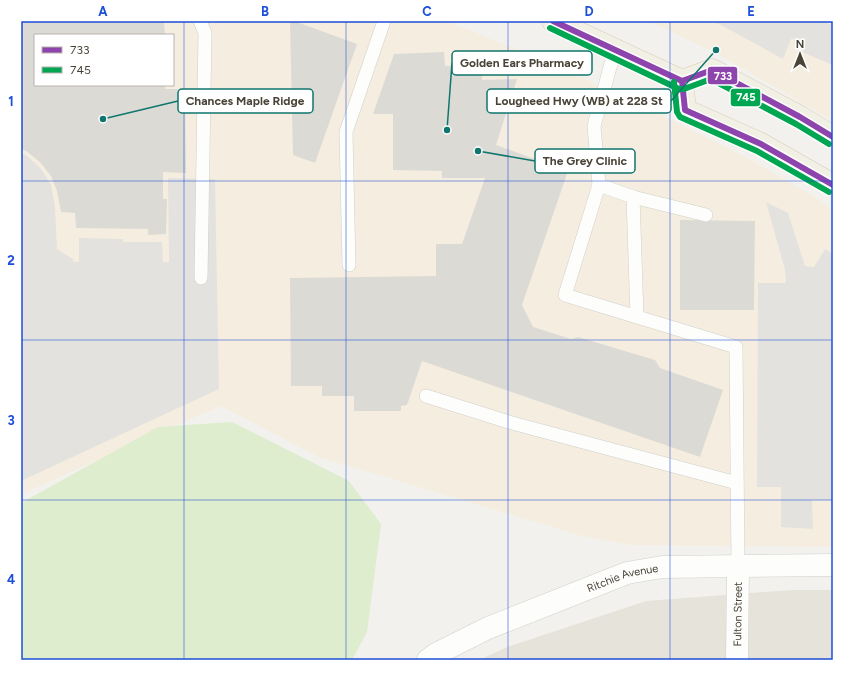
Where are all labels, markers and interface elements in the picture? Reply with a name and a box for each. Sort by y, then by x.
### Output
text: A [98,4,108,19]
text: B [261,4,269,19]
text: C [422,4,432,19]
text: D [584,4,594,19]
text: E [747,4,755,19]
legend [34,34,174,86]
north arrow [780,34,820,74]
text: N [796,38,804,51]
text: 733 [70,43,90,57]
callout: Golden Ears Pharmacy [452,51,592,75]
text: Golden Ears Pharmacy [460,56,584,70]
text: 745 [70,63,91,77]
line badge: 733 [707,66,738,85]
text: 733 [714,70,732,83]
line badge: 745 [730,88,761,107]
callout: Chances Maple Ridge [178,89,313,113]
callout: Lougheed Hwy (WB) at 228 St [487,89,671,113]
text: 745 [736,91,756,104]
text: 1 [8,94,14,109]
text: Chances Maple Ridge [186,94,305,108]
text: Lougheed Hwy (WB) at 228 St [495,94,663,108]
callout: The Grey Clinic [535,149,635,173]
text: The Grey Clinic [543,154,628,168]
text: 2 [7,253,15,268]
text: 3 [7,413,15,428]
street label: Ritchie Avenue [585,562,659,595]
text: 4 [7,572,15,587]
street label: Fulton Street [731,582,745,646]

